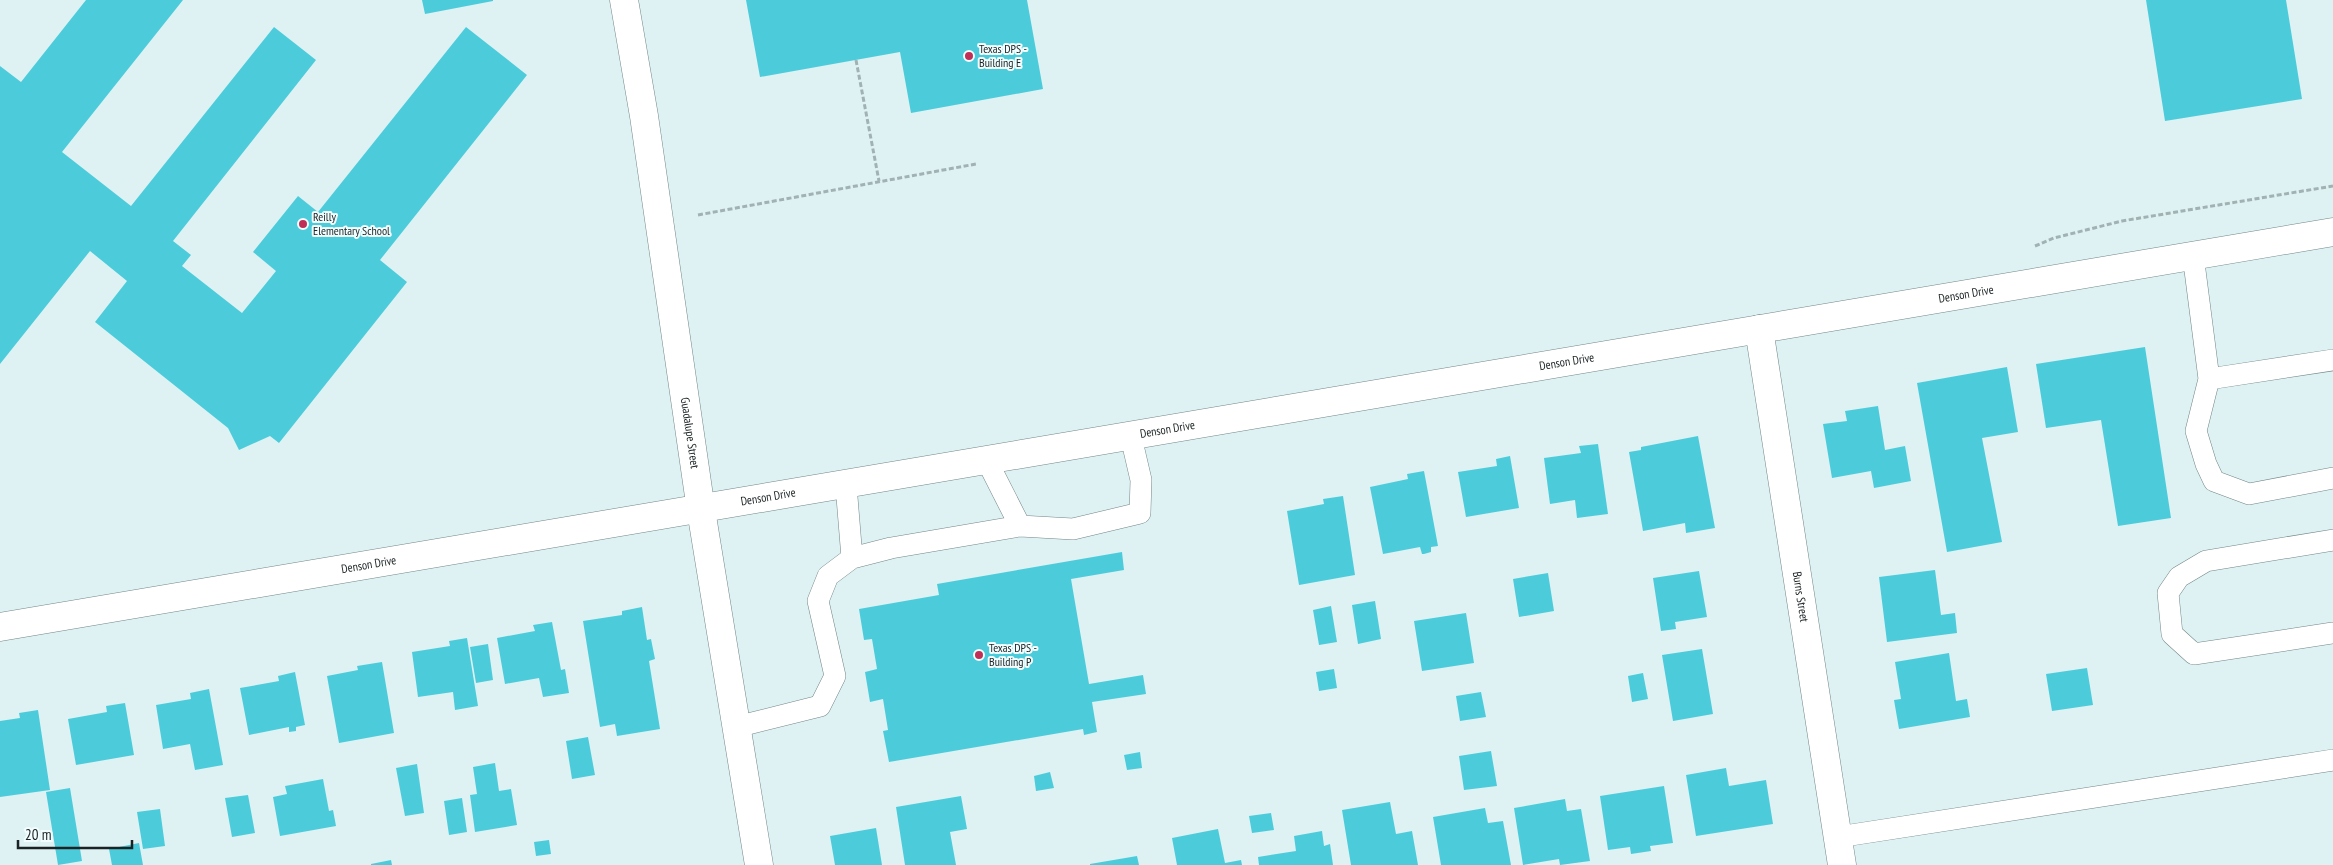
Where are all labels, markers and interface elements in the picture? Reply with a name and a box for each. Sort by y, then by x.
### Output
place label: Texas DPS - Building E [979,41,1027,70]
marker: Texas DPS - Building E [963,50,975,62]
place label: Reilly Elementary School [313,209,390,238]
marker: Reilly Elementary School [297,218,309,230]
street label: Denson Drive [1937,282,1995,306]
street label: Denson Drive [1538,349,1595,373]
street label: Guadalupe Street [678,396,703,470]
street label: Denson Drive [1139,417,1196,441]
street label: Denson Drive [739,484,797,508]
street label: Denson Drive [340,552,397,576]
street label: Burns Street [1790,570,1812,624]
place label: Texas DPS - Building P [989,640,1037,669]
marker: Texas DPS - Building P [973,649,985,661]
scale bar [18,818,131,850]
text: 20 m [25,825,51,844]

